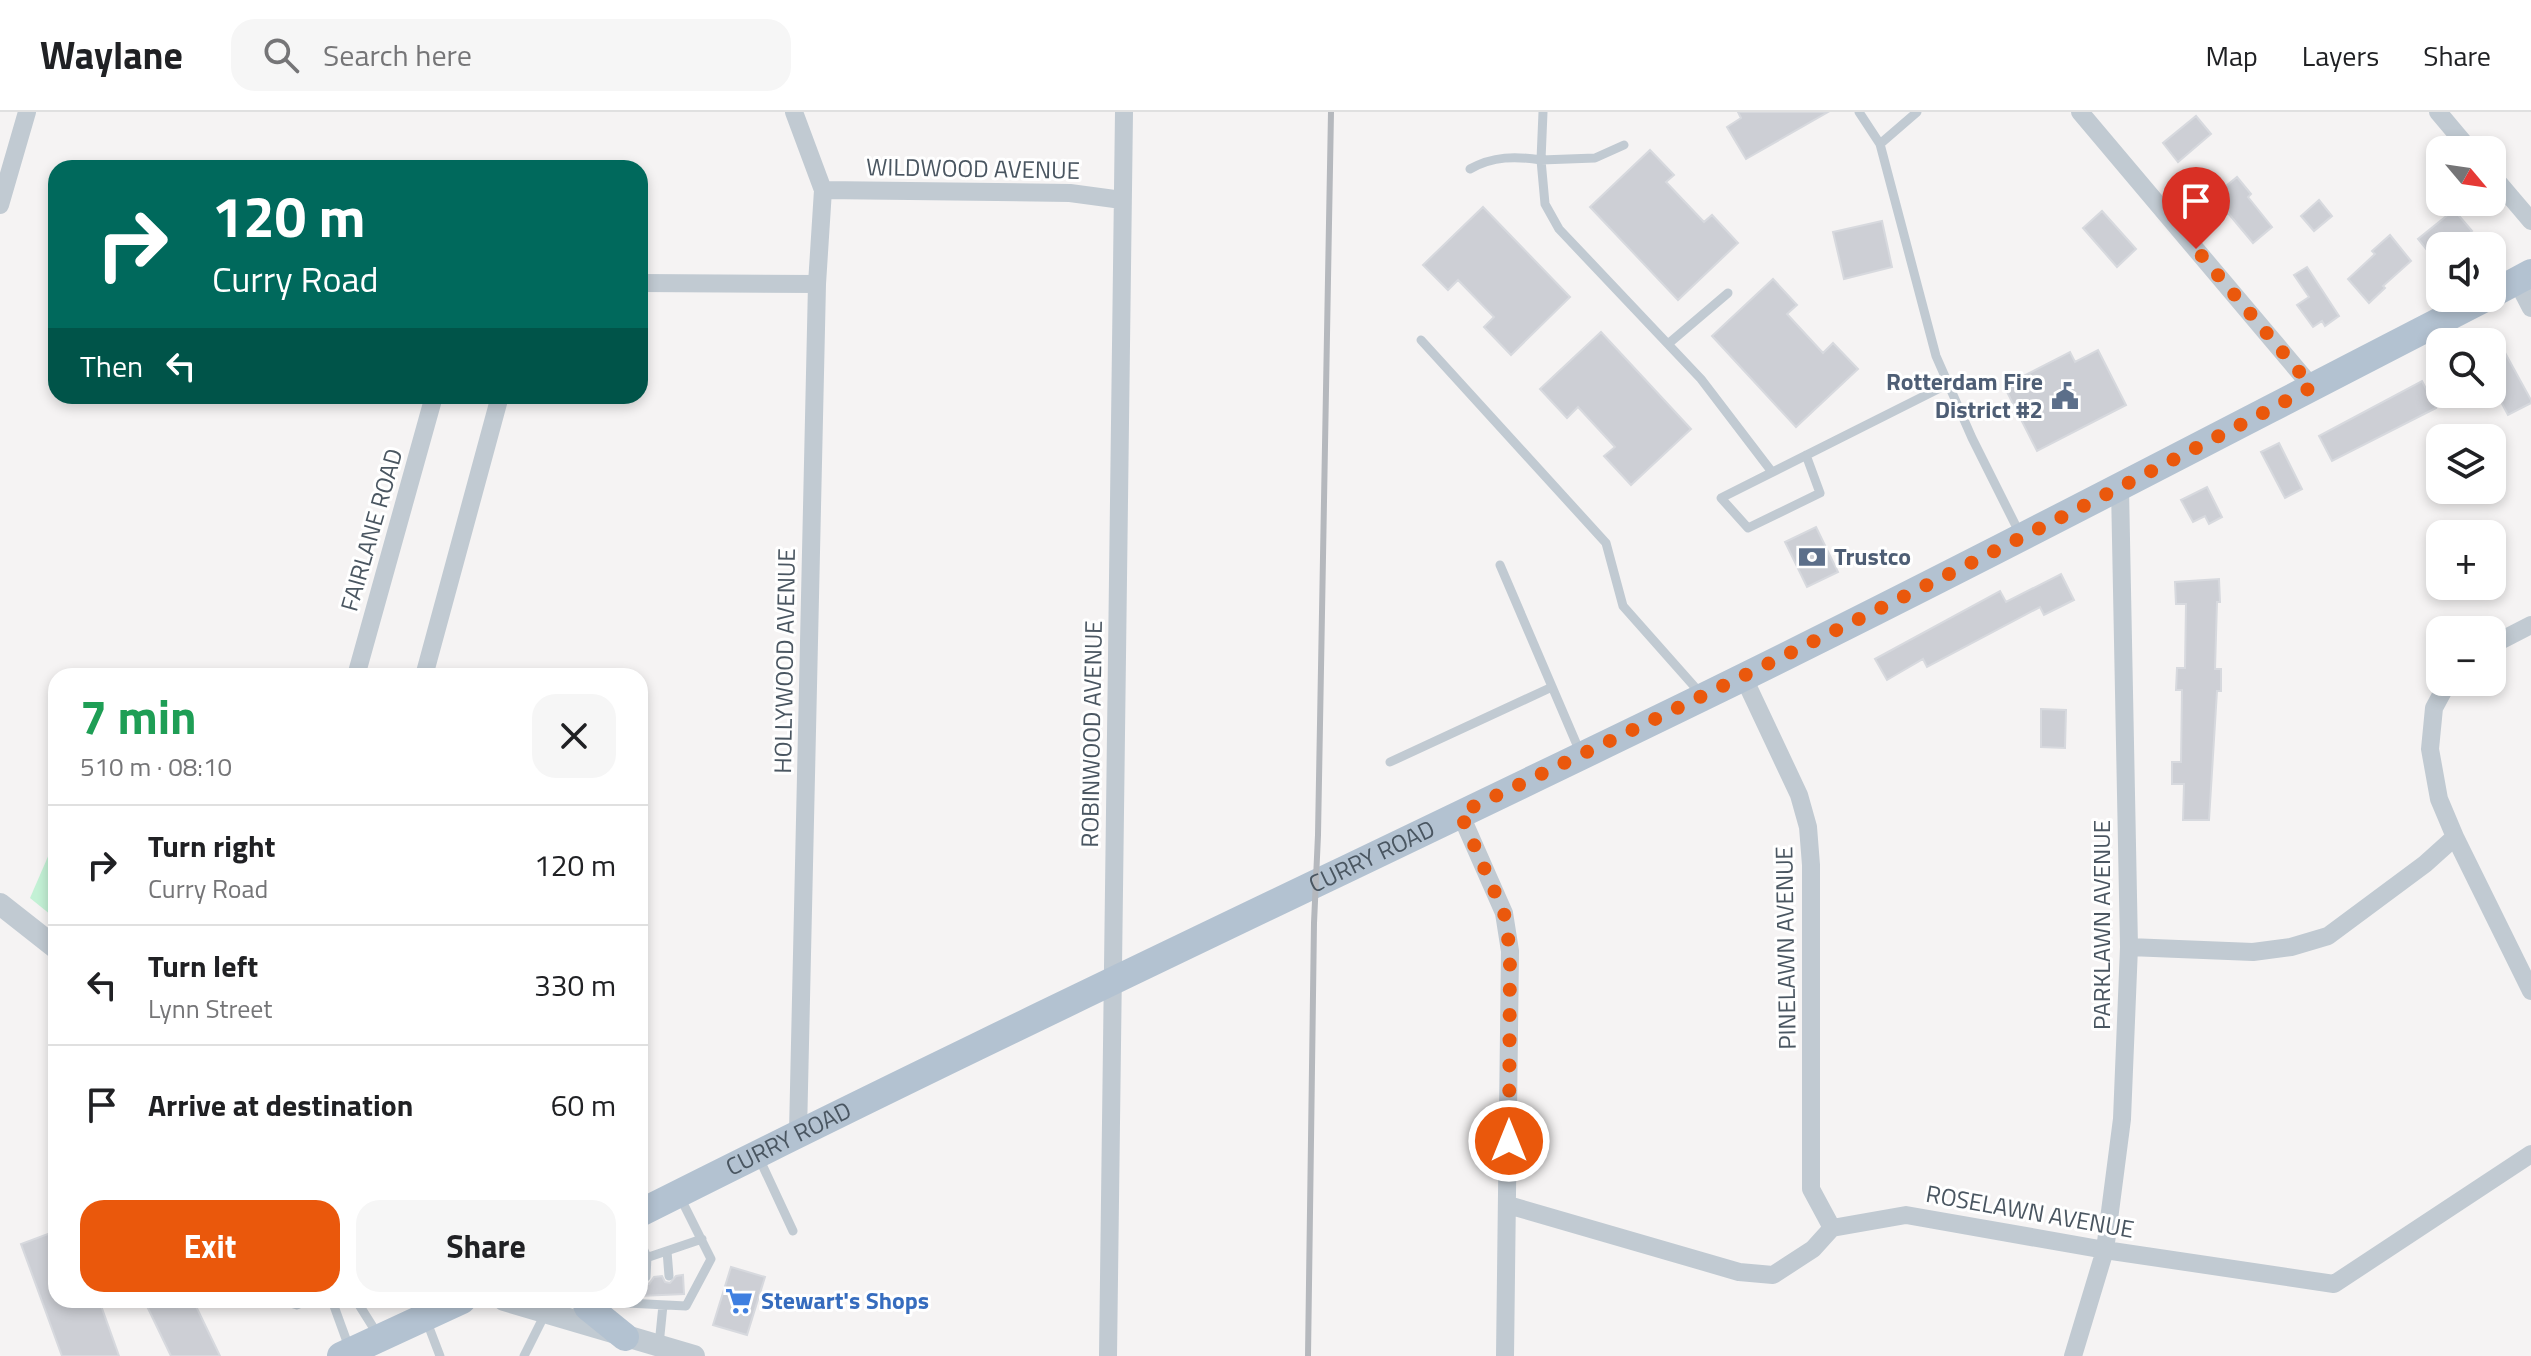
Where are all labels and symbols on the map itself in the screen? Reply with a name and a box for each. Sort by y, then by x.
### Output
north arrow [2426,136,2506,216]
street label: WILDWOOD AVENUE [866,148,1080,188]
pin [2162,167,2230,249]
place label: Rotterdam Fire District #2 [1886,363,2043,427]
public building icon: Rotterdam Fire District #2 [2050,381,2080,411]
street label: FAIRLANE ROAD [331,444,411,615]
place label: Trustco [1834,538,1911,574]
bank icon: Trustco [1797,542,1827,572]
street label: HOLLYWOOD AVENUE [764,548,804,774]
street label: ROBINWOOD AVENUE [1071,620,1111,848]
street label: CURRY ROAD [1302,810,1441,901]
street label: PARKLAWN AVENUE [2083,820,2119,1030]
street label: PINELAWN AVENUE [1765,846,1805,1050]
street label: CURRY ROAD [719,1092,857,1184]
position arrow [1467,1099,1551,1183]
street label: ROSELAWN AVENUE [1923,1175,2137,1247]
place label: Stewart's Shops [761,1282,929,1318]
supermarket icon: Stewart's Shops [724,1286,754,1316]

